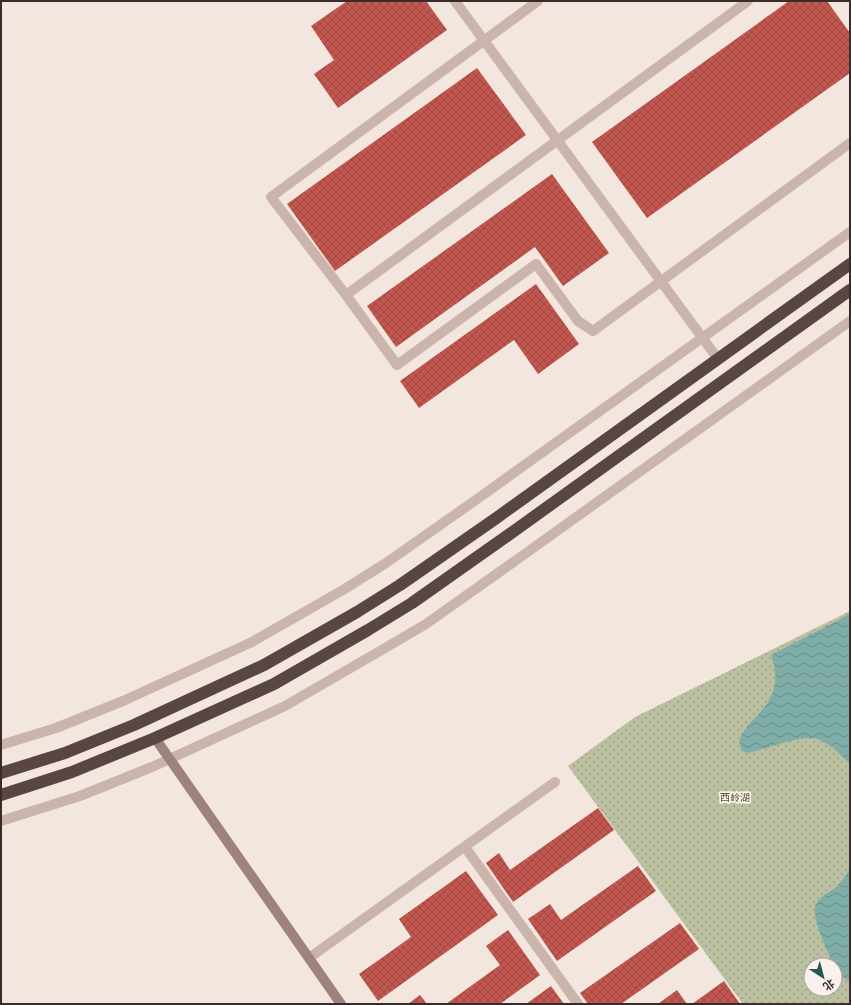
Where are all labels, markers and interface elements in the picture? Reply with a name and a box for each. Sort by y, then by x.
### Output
park label: 西岭湖 [720,791,750,803]
north arrow [803,957,843,997]
text: 北 [820,976,837,994]

